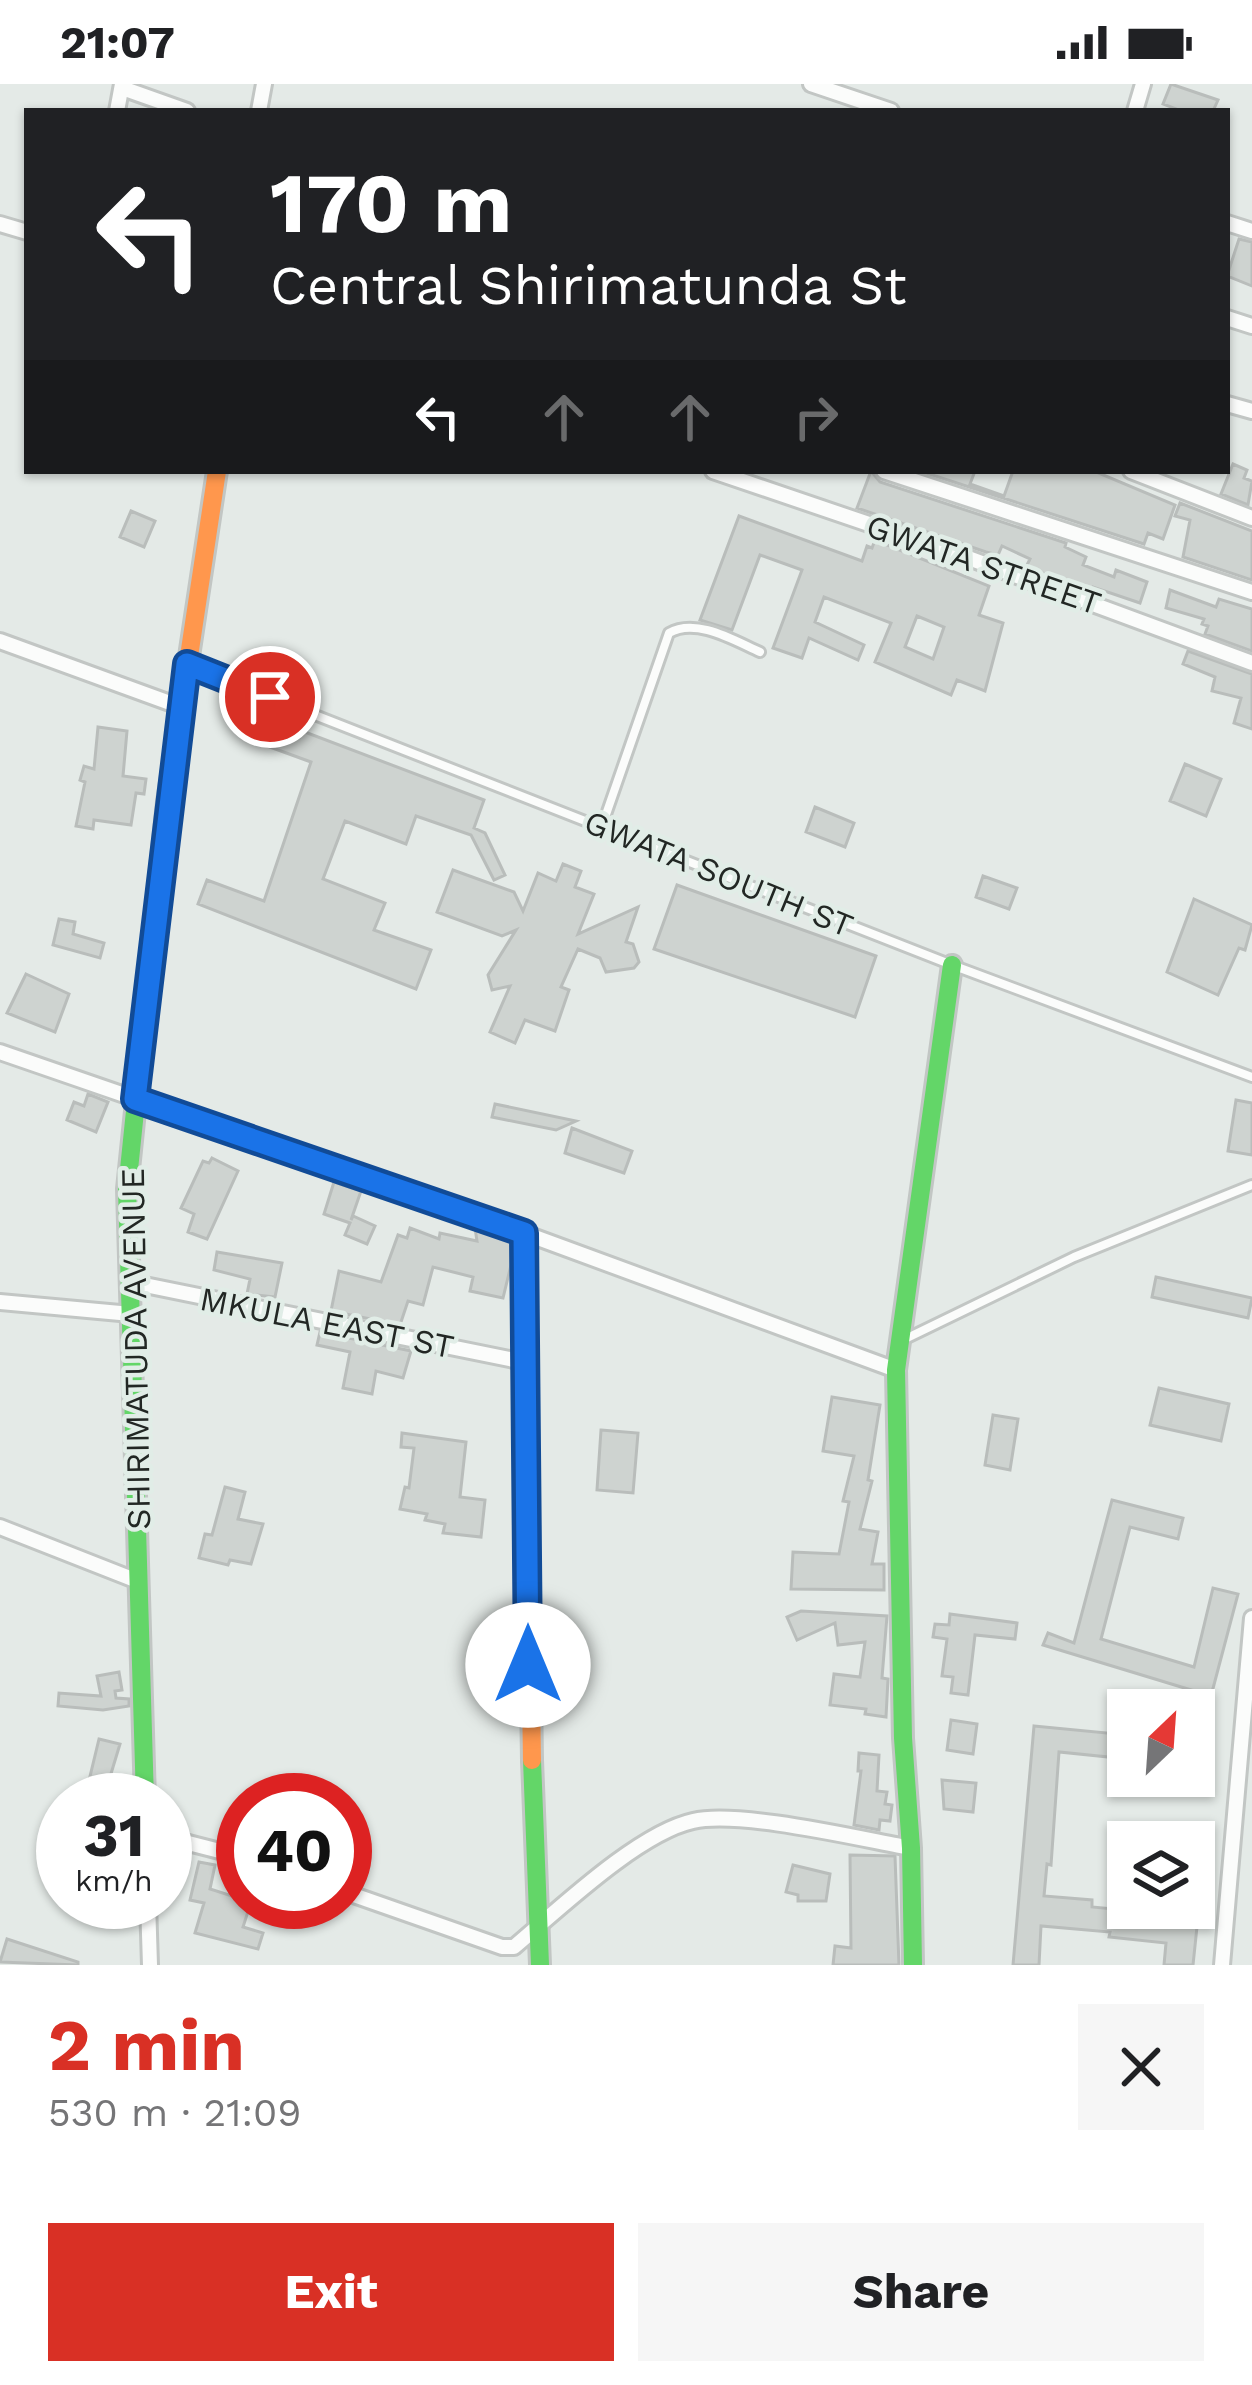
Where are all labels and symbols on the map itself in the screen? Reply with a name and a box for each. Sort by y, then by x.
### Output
street label: GWATA STREET [861,506,1106,623]
pin [219,646,321,748]
street label: GWATA SOUTH ST [579,802,859,945]
street label: SHIRIMATUDA AVENUE [113,1168,158,1530]
street label: MKULA EAST ST [197,1279,457,1366]
position arrow [465,1602,591,1728]
north arrow [1107,1689,1215,1797]
speed limit sign: 40 [216,1773,372,1929]

